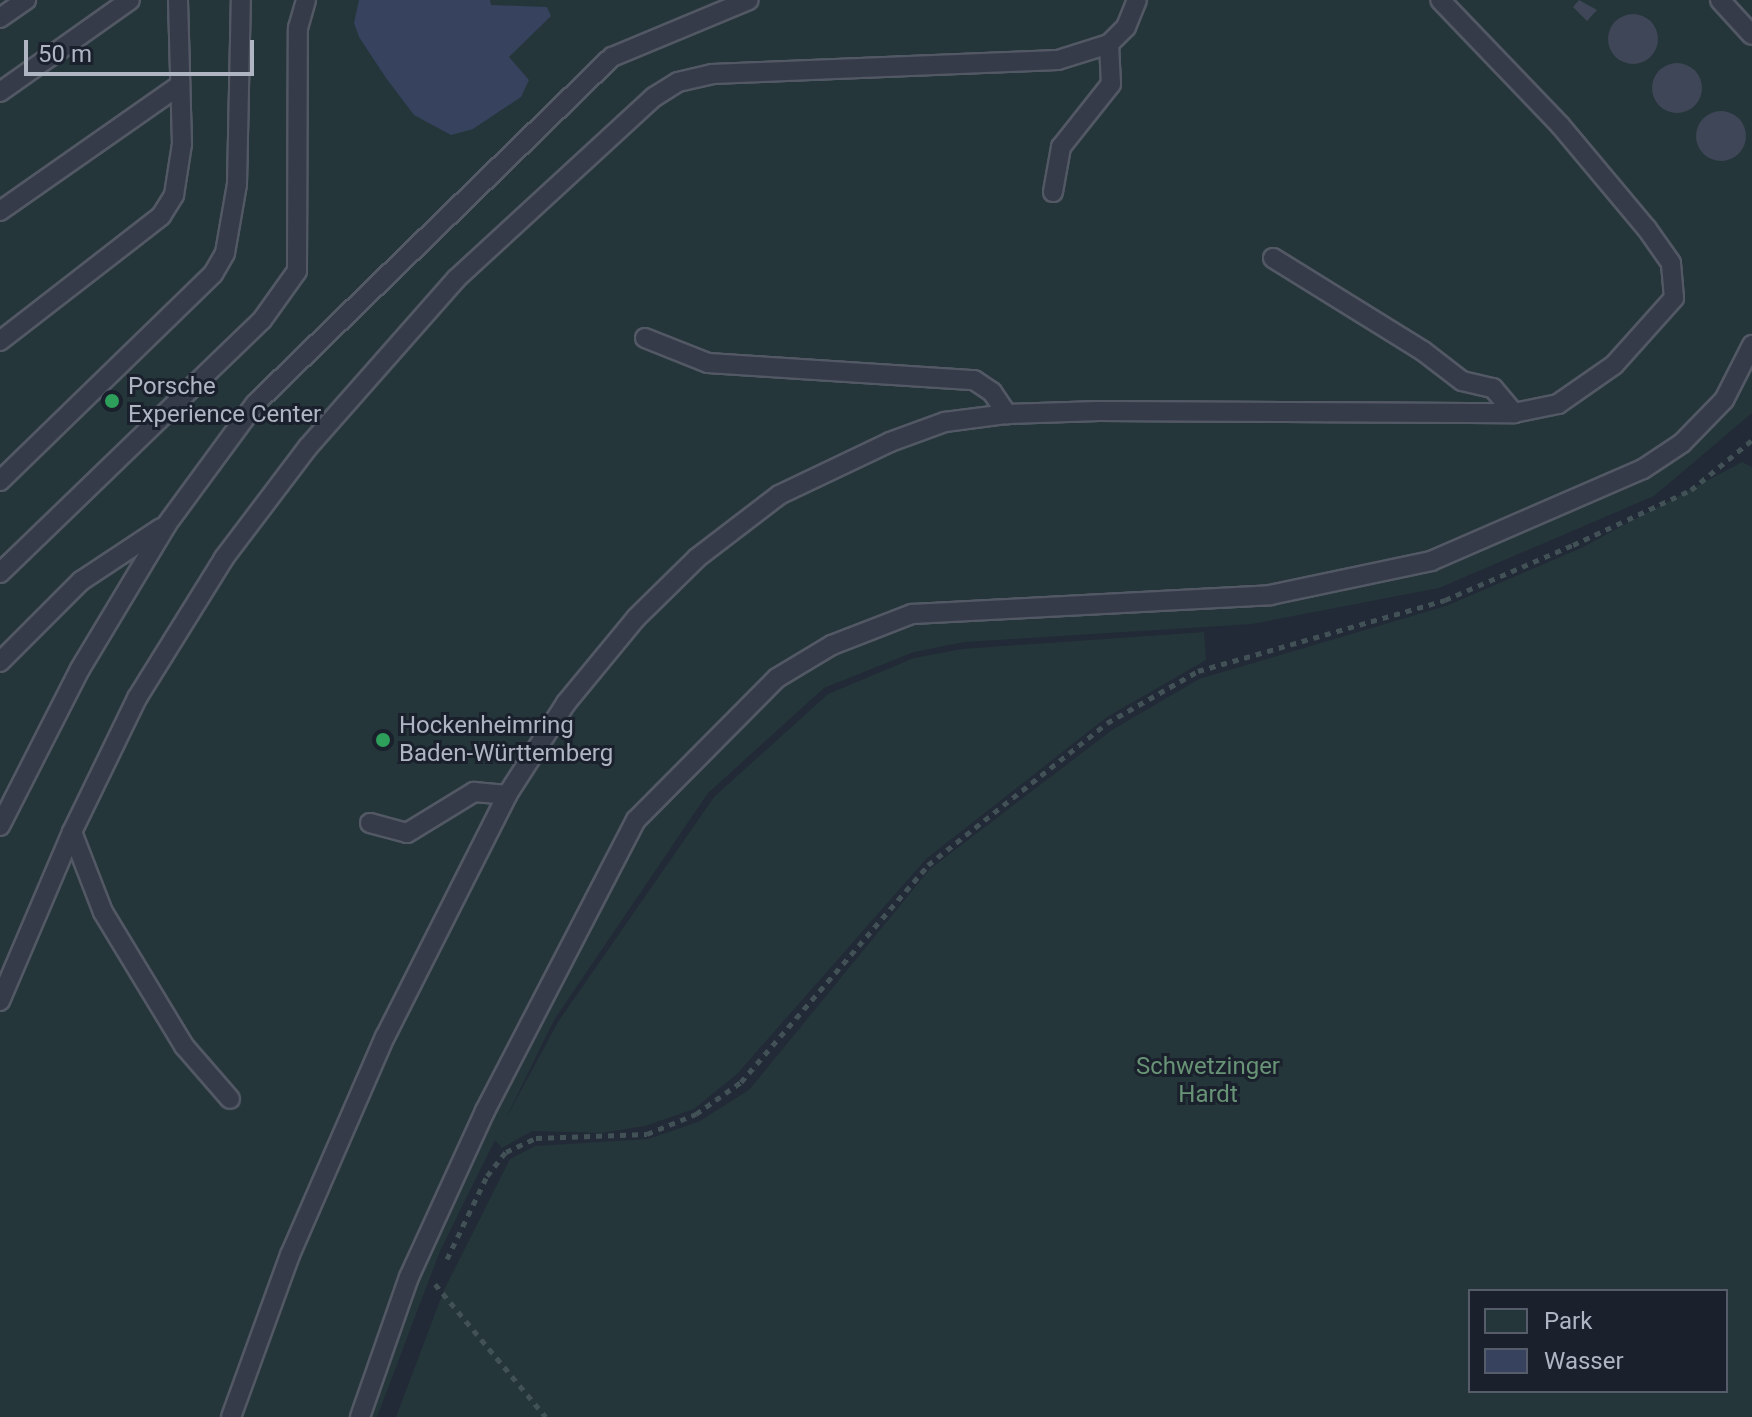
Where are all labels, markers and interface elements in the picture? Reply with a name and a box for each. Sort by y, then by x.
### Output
scale bar [28,24,258,74]
text: 50 m [38,40,92,68]
place label: Porsche Experience Center [128,373,321,429]
marker: Porsche Experience Center [103,392,121,410]
place label: Hockenheimring Baden-Württemberg [399,712,613,768]
marker: Hockenheimring Baden-Württemberg [374,731,392,749]
park label: Schwetzinger Hardt [1136,1053,1280,1109]
legend [1468,1289,1728,1393]
text: Park [1544,1307,1592,1335]
text: Wasser [1544,1347,1624,1375]

